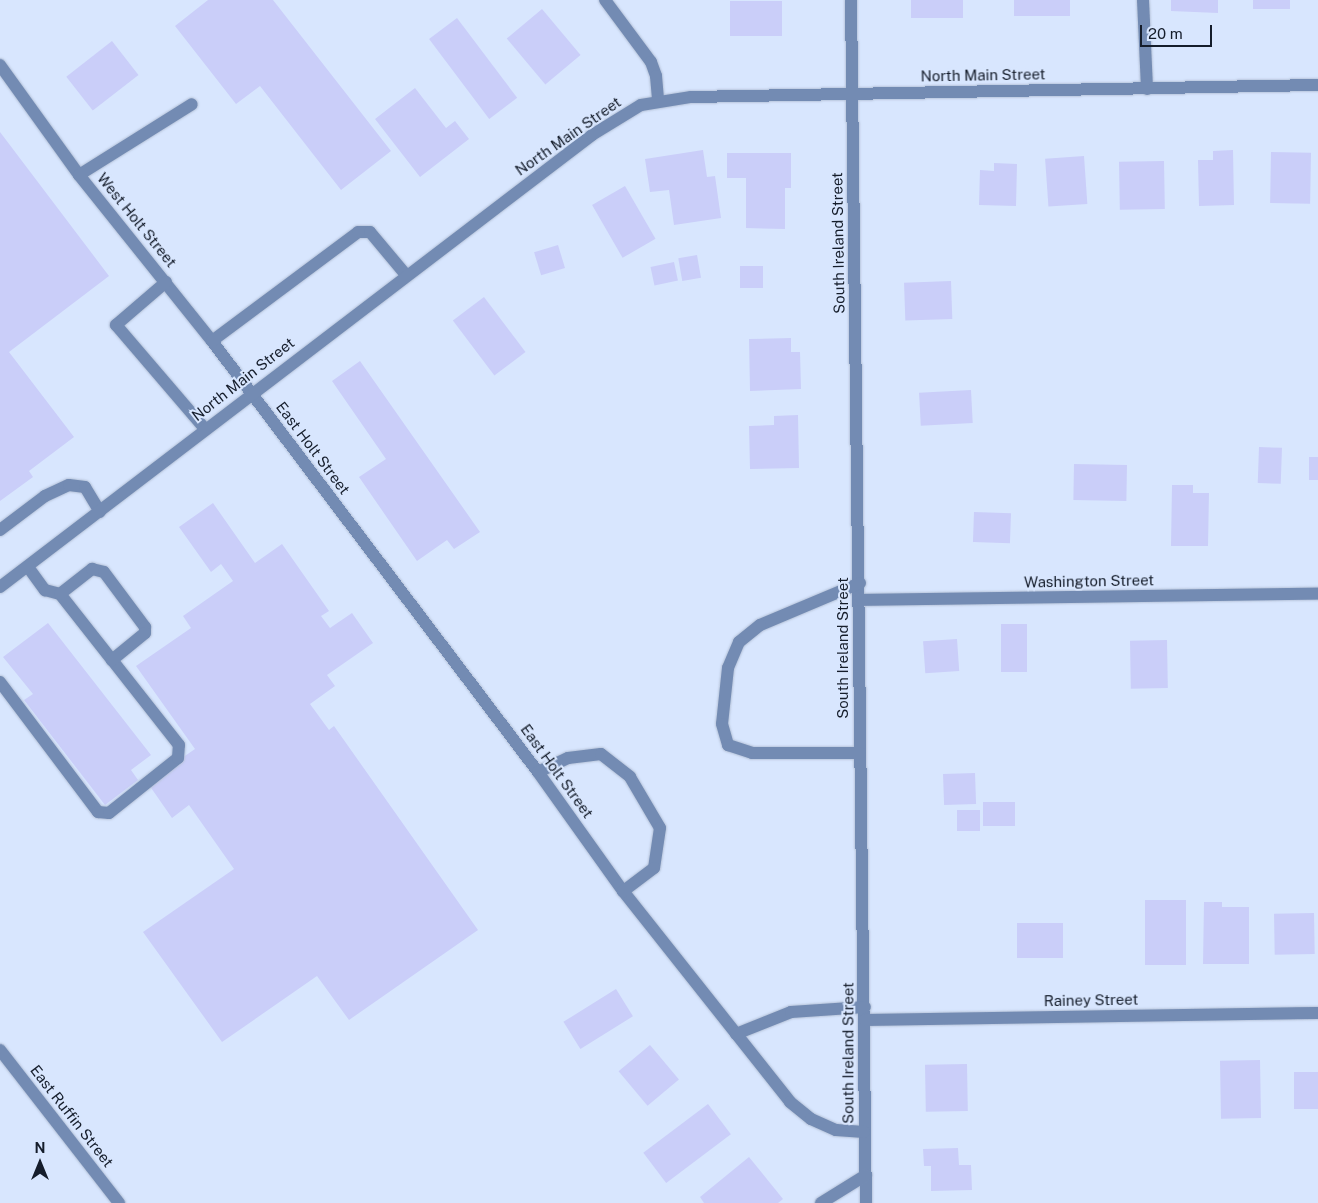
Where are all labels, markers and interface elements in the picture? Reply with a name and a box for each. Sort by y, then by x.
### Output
scale bar [1143,15,1216,47]
text: 20 m [1148,25,1183,42]
street label: North Main Street [920,65,1046,85]
street label: North Main Street [512,93,624,179]
street label: West Holt Street [93,169,181,271]
street label: South Ireland Street [828,172,848,314]
street label: North Main Street [188,333,298,425]
street label: East Holt Street [272,398,354,498]
street label: Washington Street [1024,571,1154,591]
street label: South Ireland Street [834,577,852,719]
street label: East Holt Street [517,721,597,821]
street label: South Ireland Street [839,982,857,1124]
street label: Rainey Street [1044,990,1138,1010]
street label: East Ruffin Street [27,1061,117,1171]
north arrow [15,1138,65,1188]
text: N [35,1140,45,1156]

